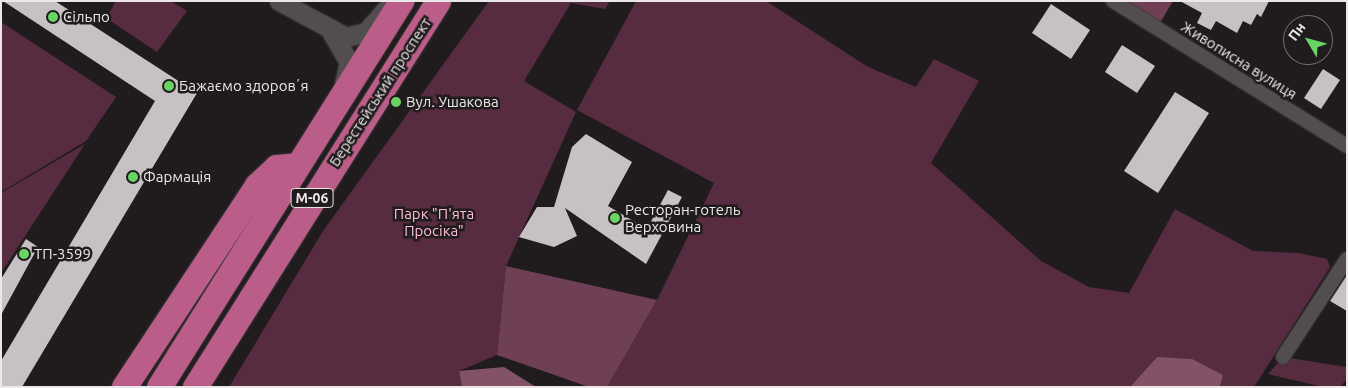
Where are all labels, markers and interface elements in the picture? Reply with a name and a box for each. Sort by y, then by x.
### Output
place label: Сільпо [63,8,110,26]
marker: Сільпо [47,11,59,23]
street label: Берестейський проспект [325,14,435,170]
north arrow [1283,15,1333,65]
street label: Живописна вулиця [1178,17,1300,103]
text: Пн [1285,19,1309,44]
place label: Бажаємо здоровʼя [179,77,308,95]
marker: Бажаємо здоровʼя [163,80,175,92]
place label: Вул. Ушакова [406,93,499,111]
marker: Вул. Ушакова [390,96,402,108]
place label: Фармація [143,168,211,186]
marker: Фармація [127,171,139,183]
road number: М-06 [290,187,334,210]
place label: Ресторан-готель Верховина [625,200,740,235]
park label: Парк "П'ята Просіка" [394,204,474,239]
marker: Ресторан-готель Верховина [609,212,621,224]
place label: ТП-3599 [34,245,91,263]
marker: ТП-3599 [18,248,30,260]

